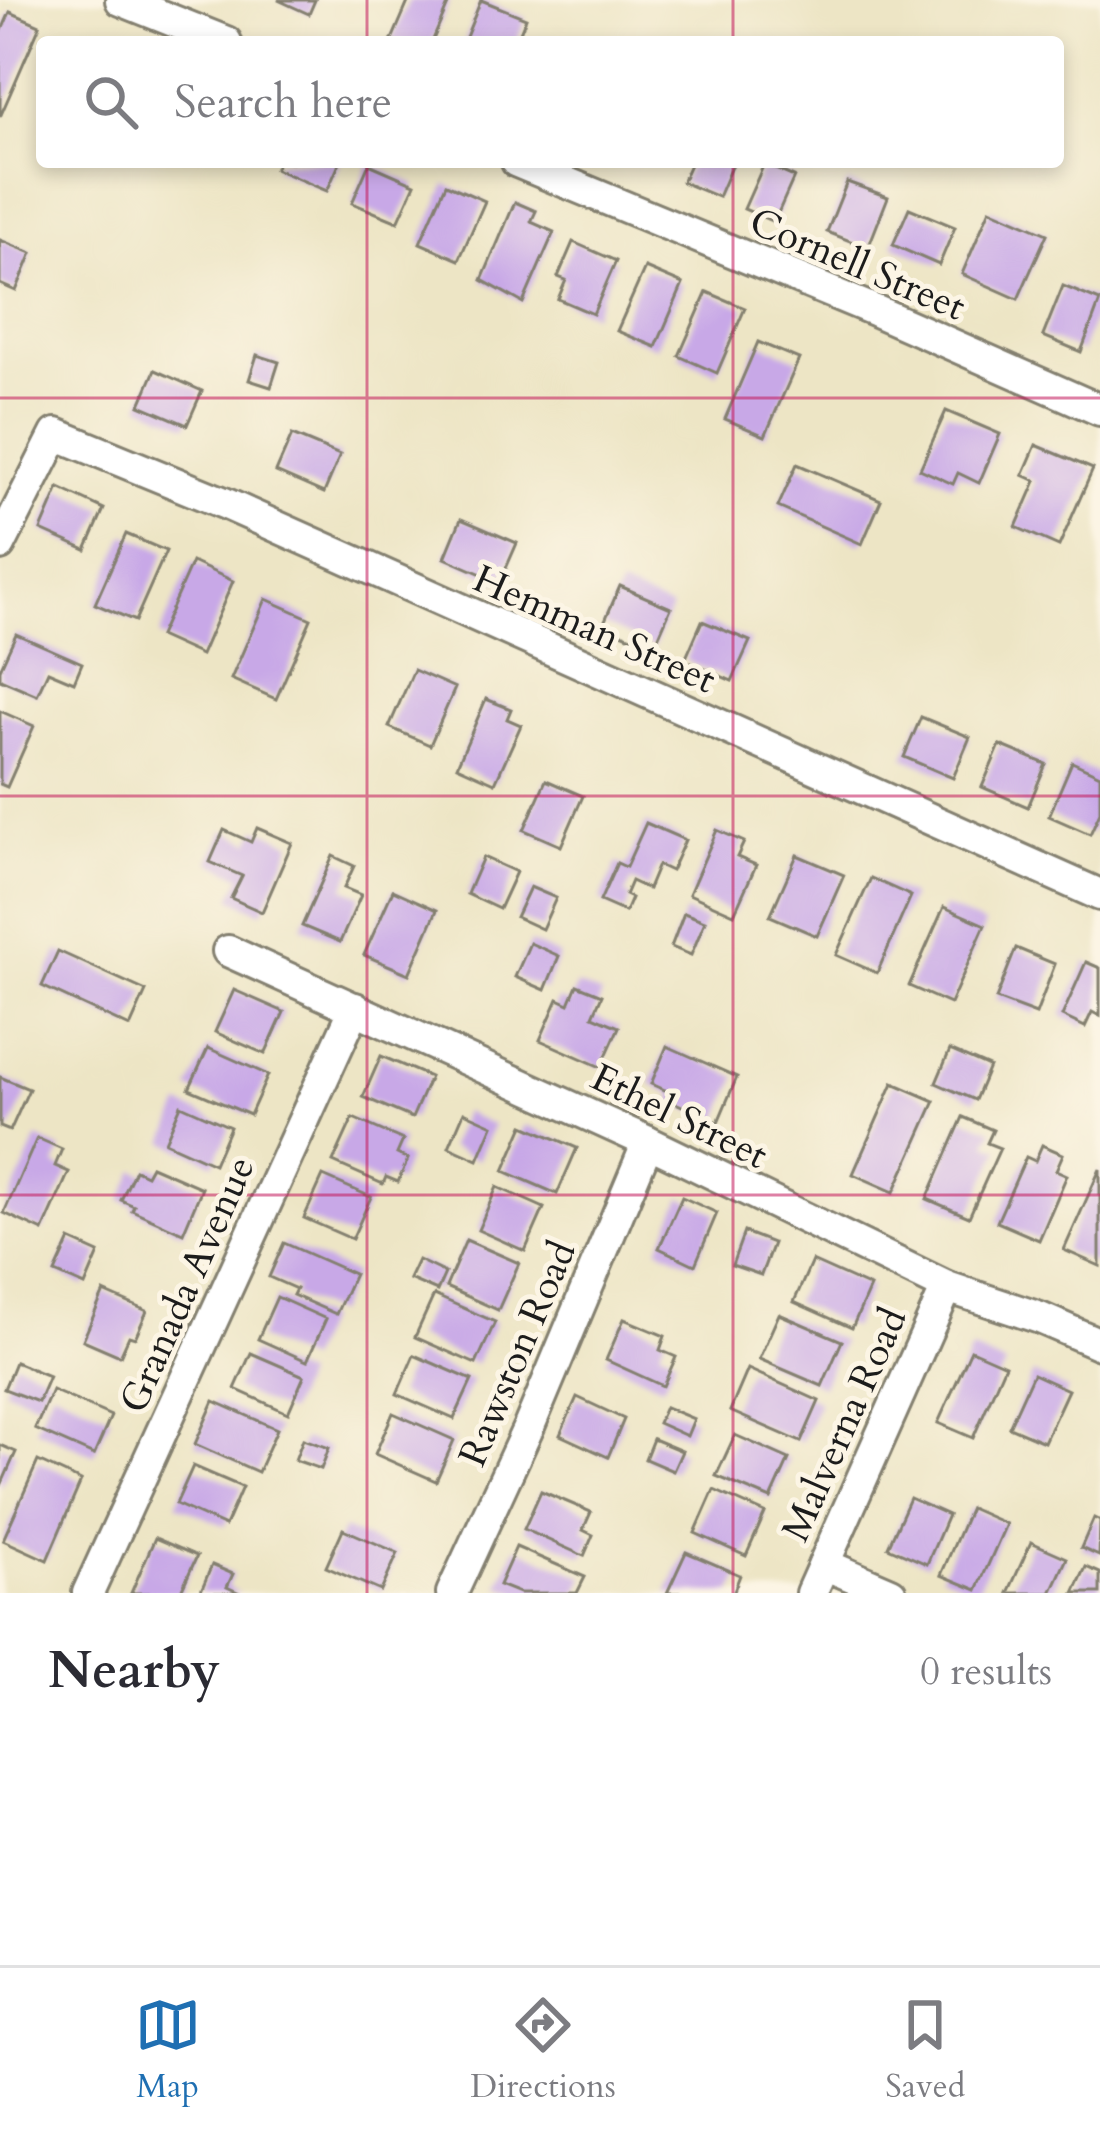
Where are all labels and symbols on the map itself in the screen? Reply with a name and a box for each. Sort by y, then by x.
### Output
street label: Cornell Street [742,195,973,334]
street label: Hemman Street [465,552,724,706]
street label: Ethel Street [582,1051,776,1182]
street label: Granada Avenue [107,1148,268,1421]
street label: Rawston Road [446,1233,589,1474]
street label: Malverna Road [769,1299,920,1550]

